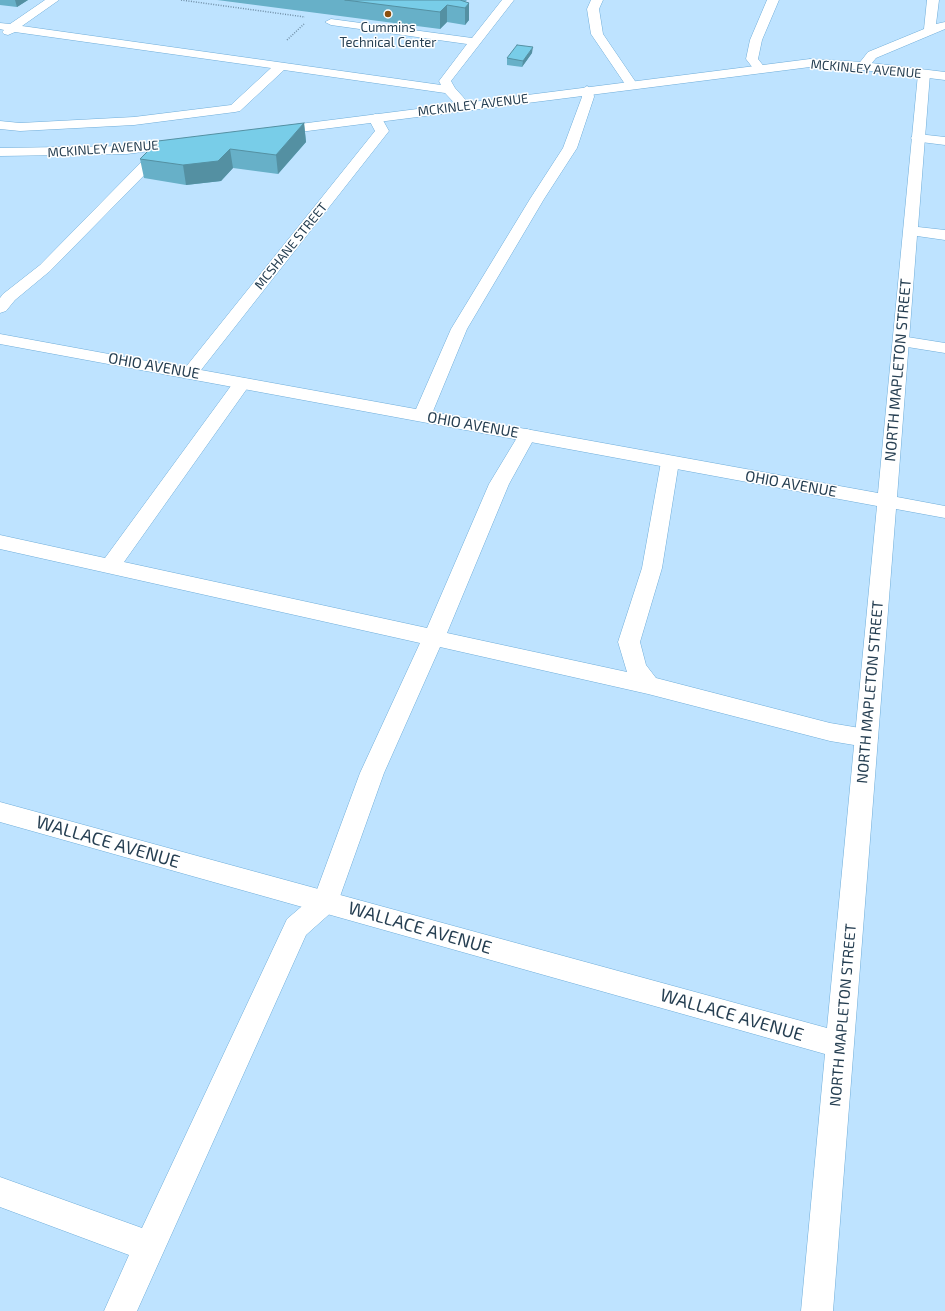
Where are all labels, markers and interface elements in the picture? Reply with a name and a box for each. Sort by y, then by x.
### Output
marker: Cummins Technical Center [383,9,393,19]
place label: Cummins Technical Center [339,20,437,51]
street label: MCKINLEY AVENUE [810,56,922,82]
street label: MCKINLEY AVENUE [417,90,529,120]
street label: MCKINLEY AVENUE [47,137,159,161]
street label: MCSHANE STREET [251,199,331,293]
street label: NORTH MAPLETON STREET [881,278,915,462]
street label: OHIO AVENUE [107,349,201,383]
street label: OHIO AVENUE [426,408,520,442]
street label: OHIO AVENUE [744,467,838,501]
street label: NORTH MAPLETON STREET [853,600,887,784]
street label: WALLACE AVENUE [34,811,182,873]
street label: WALLACE AVENUE [346,897,494,959]
street label: NORTH MAPLETON STREET [826,923,860,1107]
street label: WALLACE AVENUE [658,984,806,1046]

